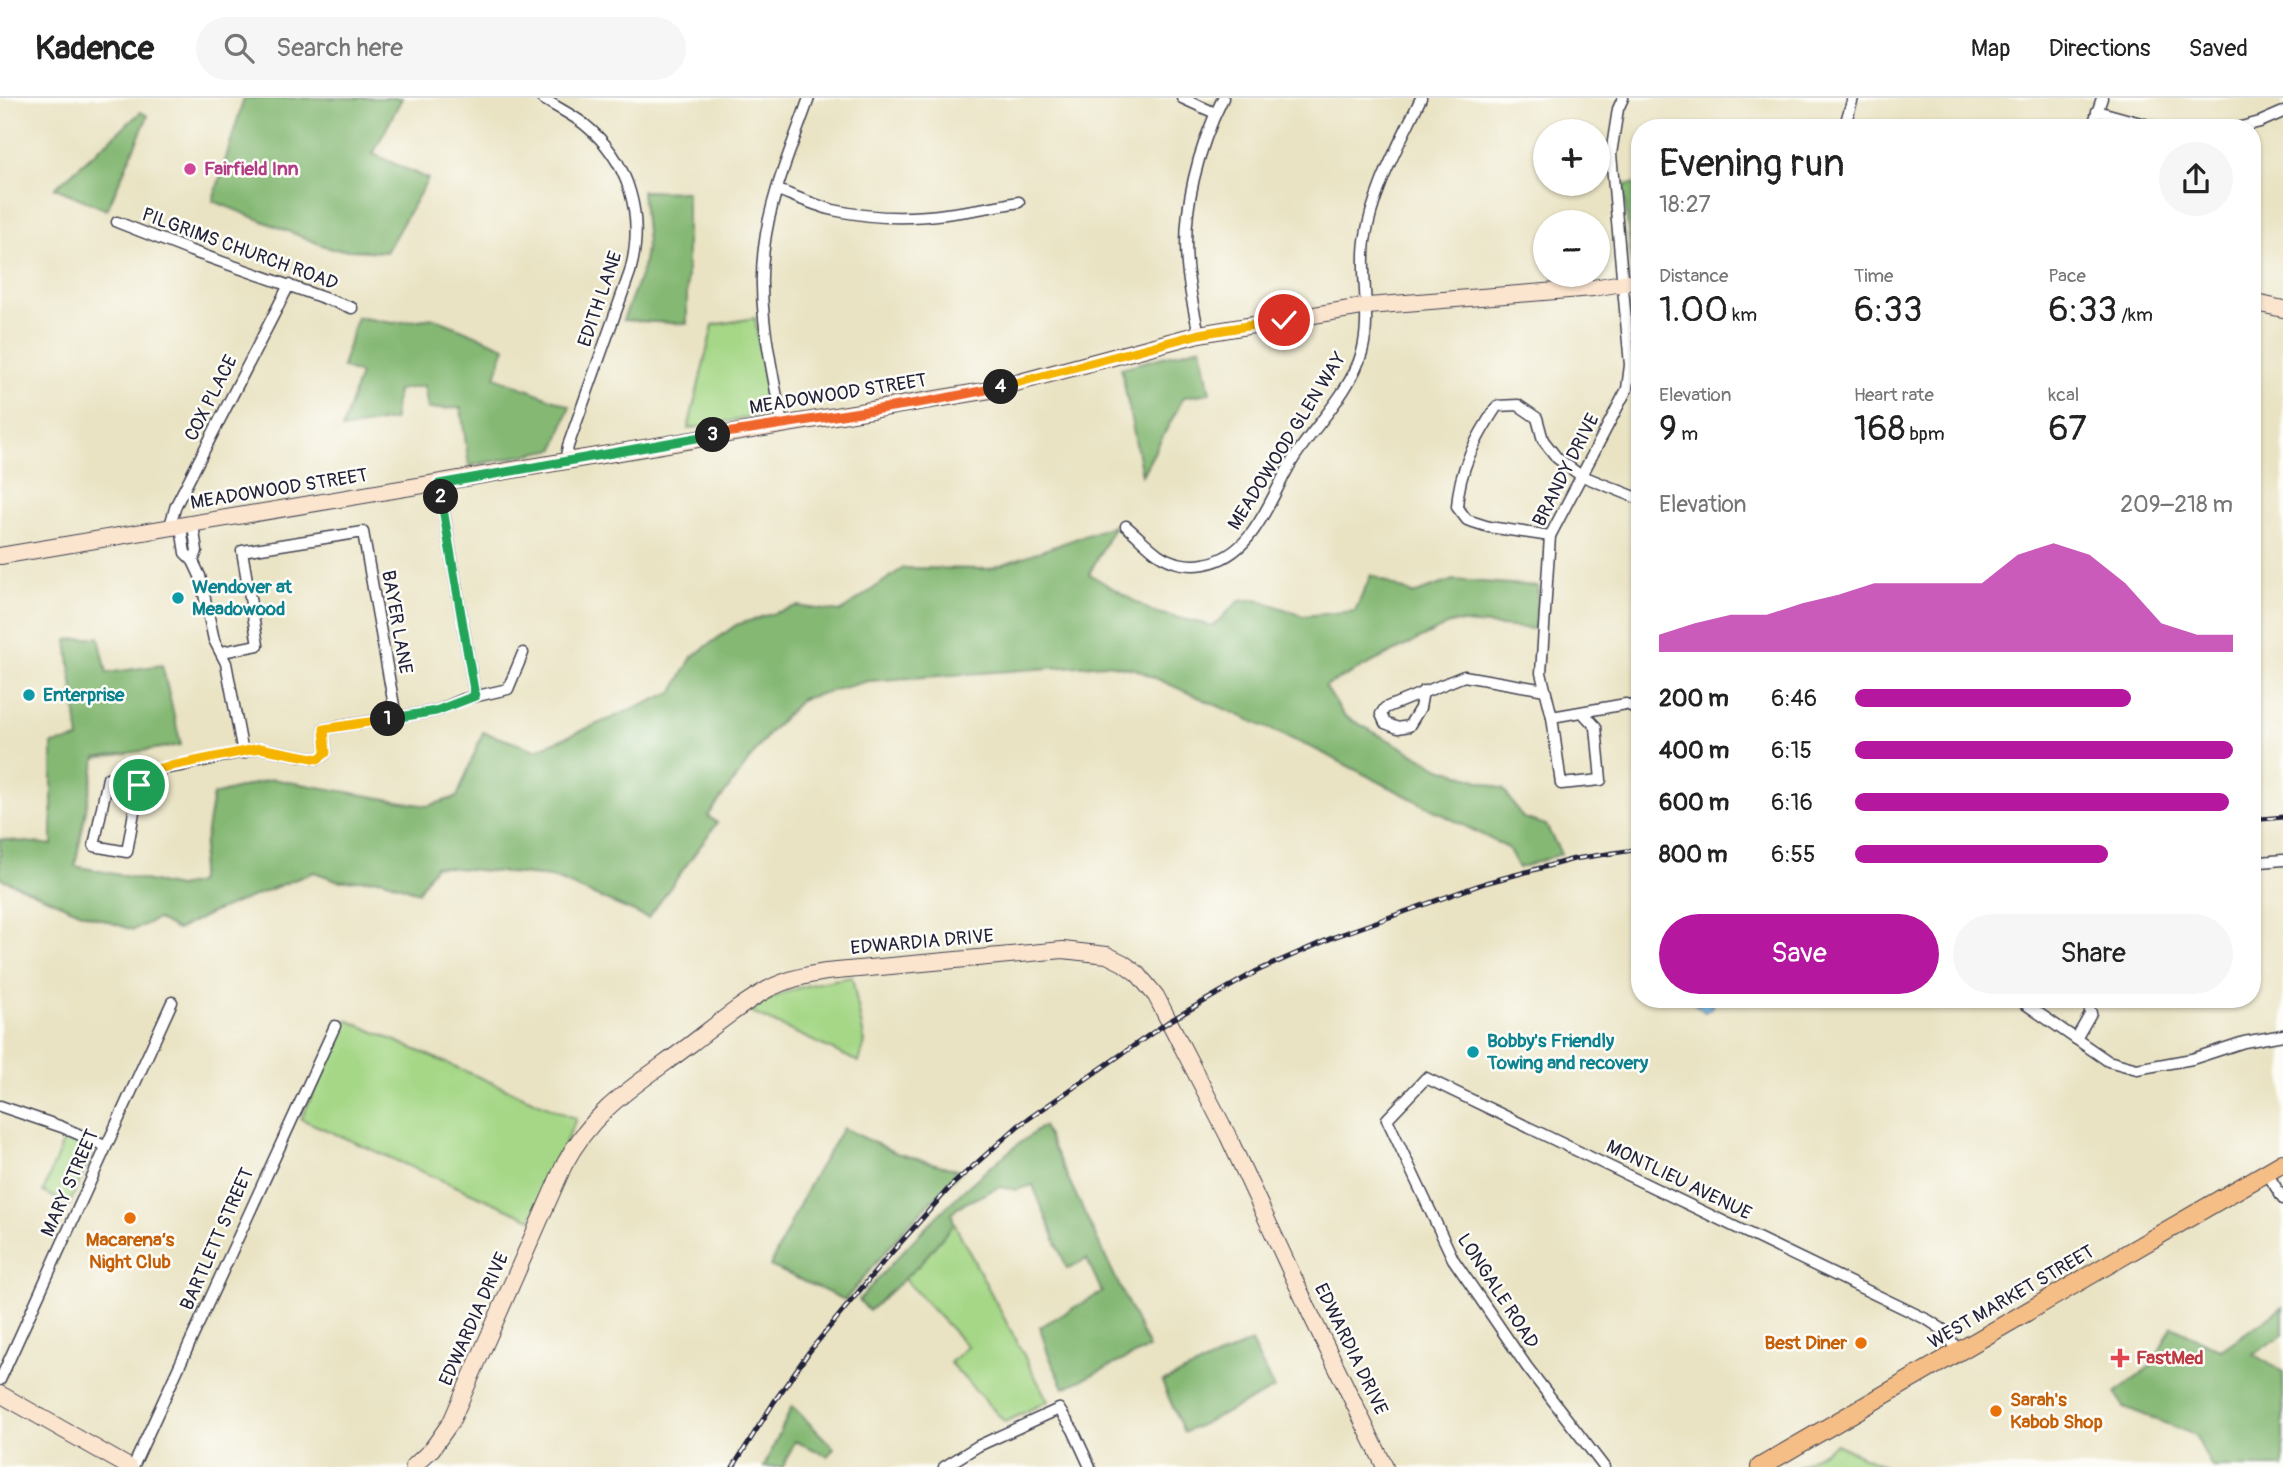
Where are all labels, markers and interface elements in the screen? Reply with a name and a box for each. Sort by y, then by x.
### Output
search box [196,17,686,80]
text: Kadence [35,28,154,69]
icon: search [220,29,258,67]
text: Search here [276,32,403,64]
text: Map [1971,34,2011,63]
text: Directions [2049,34,2150,63]
text: Saved [2188,34,2248,63]
map controls [1533,119,1610,287]
button: + [1533,119,1610,196]
text: Evening run [1659,140,1845,188]
button: share [2159,142,2233,216]
place label: Fairfield Inn [204,157,299,181]
marker: Fairfield Inn [182,161,198,177]
text: 18:27 [1659,190,1711,219]
street label: PILGRIMS CHURCH ROAD [139,202,341,296]
button: − [1533,210,1610,287]
street label: EDITH LANE [572,248,628,350]
text: Distance [1659,264,1728,288]
text: Time [1854,264,1893,288]
text: Pace [2048,264,2086,288]
text: 1.00 [1659,288,1728,332]
text: 6:33 [1854,288,1922,332]
text: 6:33 [2048,288,2117,332]
pin [1254,290,1314,350]
icon: check [1265,301,1303,339]
text: km [1728,303,1757,327]
text: /km [2117,303,2153,327]
street label: MEADOWOOD GLEN WAY [1222,348,1352,534]
street label: COX PLACE [179,351,243,445]
street label: MEADOWOOD STREET [748,368,928,420]
pin: 4 [984,370,1018,404]
text: 4 [995,374,1006,398]
text: Elevation [1659,383,1731,407]
text: Heart rate [1854,383,1934,407]
text: kcal [2048,383,2079,407]
text: 9 [1659,407,1677,451]
text: 168 [1854,407,1905,451]
text: 67 [2048,407,2087,451]
street label: BRANDY DRIVE [1527,409,1605,530]
pin: 3 [696,418,730,452]
text: 3 [707,422,718,446]
text: m [1677,422,1698,446]
text: bpm [1905,422,1945,446]
street label: MEADOWOOD STREET [189,463,369,515]
pin: 2 [424,480,458,514]
text: 2 [435,484,446,508]
text: Elevation [1659,490,1747,519]
text: 209–218 m [2120,490,2233,519]
street label: BAYER LANE [376,568,418,676]
place label: Wendover at Meadowood [192,575,293,621]
marker: Wendover at Meadowood [170,590,186,606]
place label: Enterprise [43,683,125,707]
text: 200 m [1659,684,1729,713]
text: 6:46 [1771,684,1817,713]
marker: Enterprise [21,687,37,703]
pin: 1 [370,702,406,736]
text: 1 [384,706,391,730]
text: 400 m [1659,736,1729,765]
text: 6:15 [1771,736,1812,765]
pin [109,755,169,815]
icon: arrive [120,766,158,804]
text: 600 m [1659,788,1729,817]
text: 6:16 [1771,788,1813,817]
text: 800 m [1659,840,1727,869]
text: 6:55 [1771,840,1815,869]
button: Save [1659,914,1939,994]
button: Share [1953,914,2233,994]
street label: EDWARDIA DRIVE [849,924,995,960]
place label: Bobby's Friendly Towing and recovery [1486,1029,1649,1075]
marker: Bobby's Friendly Towing and recovery [1465,1044,1481,1060]
street label: MARY STREET [36,1126,104,1240]
street label: MONTLIEU AVENUE [1602,1134,1756,1226]
street label: BARTLETT STREET [175,1164,259,1314]
marker: Macarena’s Night Club [122,1210,138,1226]
place label: Macarena’s Night Club [86,1228,175,1274]
street label: LONGALE ROAD [1452,1229,1544,1353]
street label: WEST MARKET STREET [1924,1240,2098,1354]
street label: EDWARDIA DRIVE [434,1248,514,1389]
street label: EDWARDIA DRIVE [1309,1279,1393,1419]
place label: Best Diner [1765,1331,1847,1355]
marker: Best Diner [1853,1335,1869,1351]
place label: FastMed [2136,1346,2204,1370]
marker: FastMed [2110,1348,2130,1368]
place label: Sarah's Kabob Shop [2010,1388,2103,1434]
marker: Sarah's Kabob Shop [1988,1403,2004,1419]

